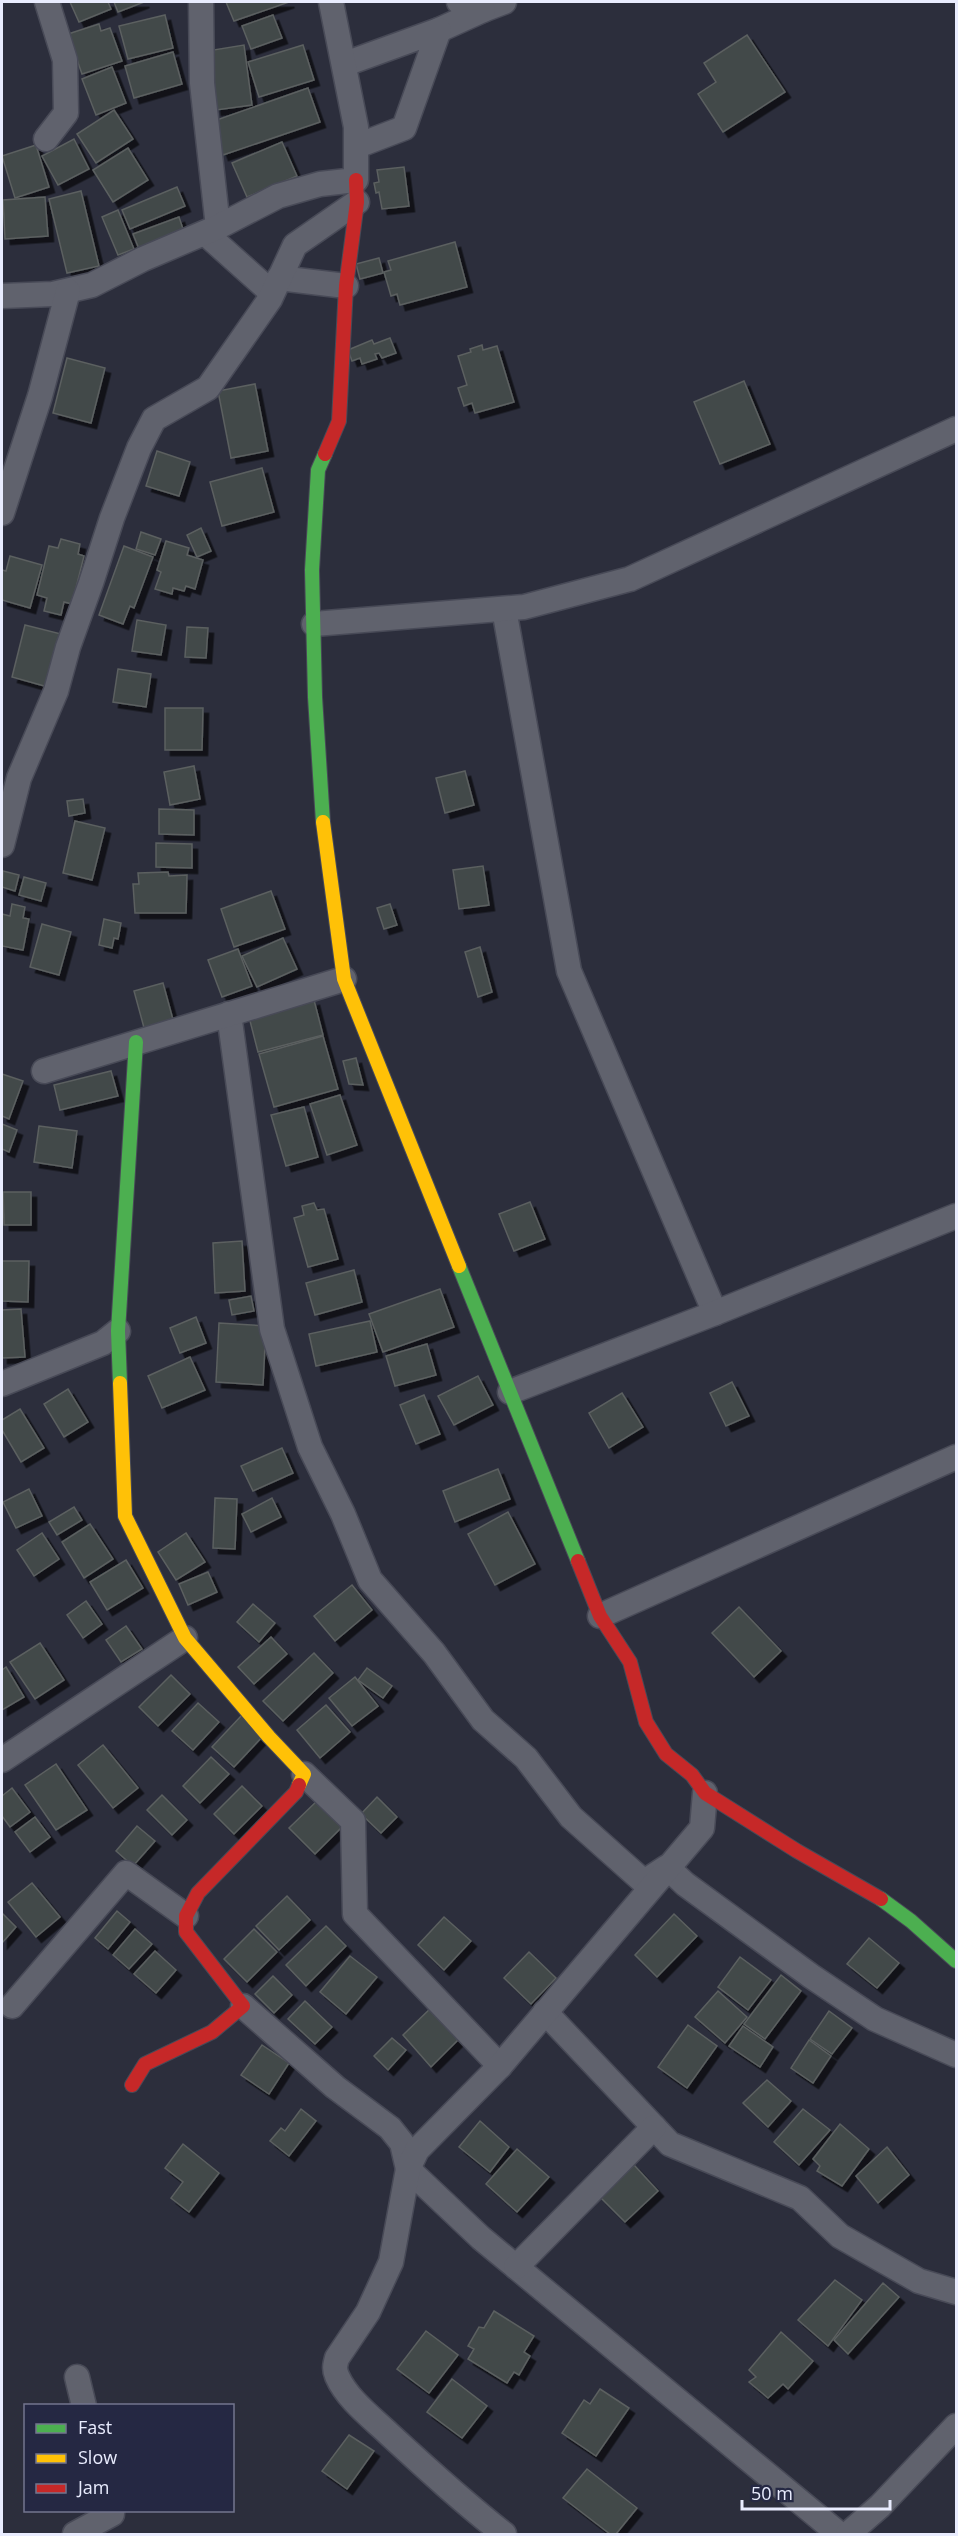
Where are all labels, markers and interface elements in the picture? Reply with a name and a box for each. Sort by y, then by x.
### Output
legend [24,2404,234,2512]
text: Fast [78,2415,112,2439]
text: Slow [78,2445,117,2469]
scale bar [742,2473,890,2511]
text: Jam [76,2475,110,2499]
text: 50 m [751,2481,793,2505]

